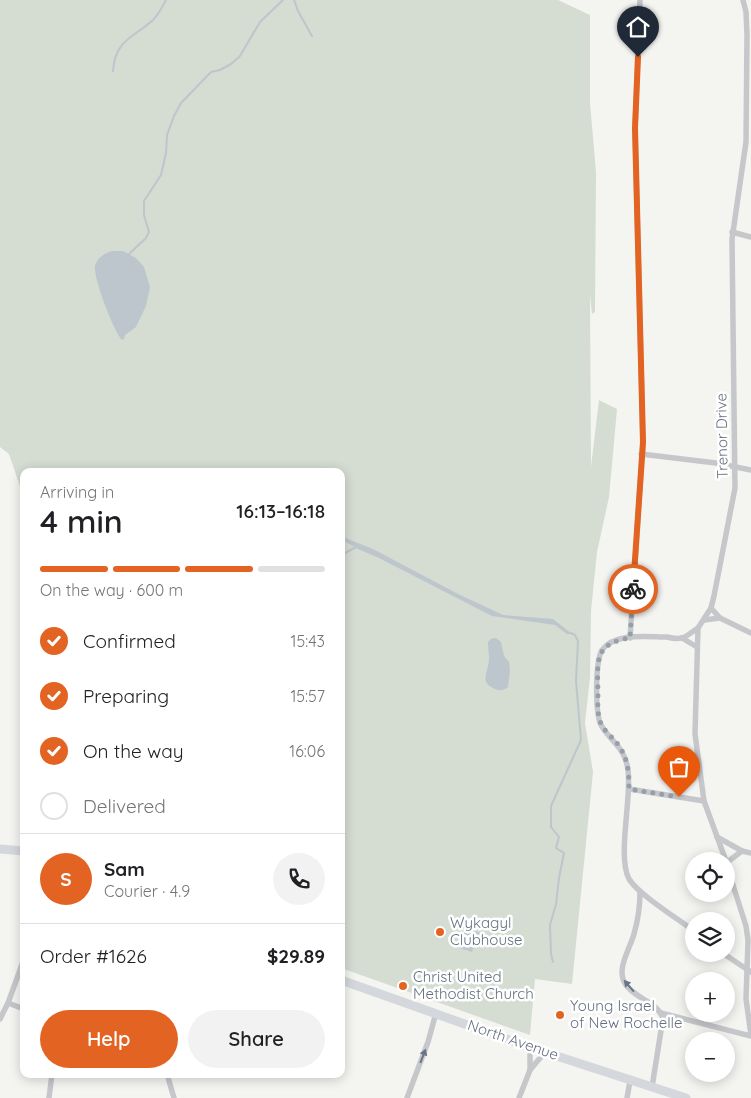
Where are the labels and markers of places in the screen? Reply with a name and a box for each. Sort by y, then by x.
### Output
pin [617,6,659,57]
pin [658,746,700,797]
place label: Wykagyl Clubhouse [450,913,522,949]
marker: Wykagyl Clubhouse [434,926,446,938]
place label: Christ United Methodist Church [413,967,534,1003]
marker: Christ United Methodist Church [397,980,409,992]
place label: Young Israel of New Rochelle [570,996,682,1032]
marker: Young Israel of New Rochelle [554,1009,566,1021]

